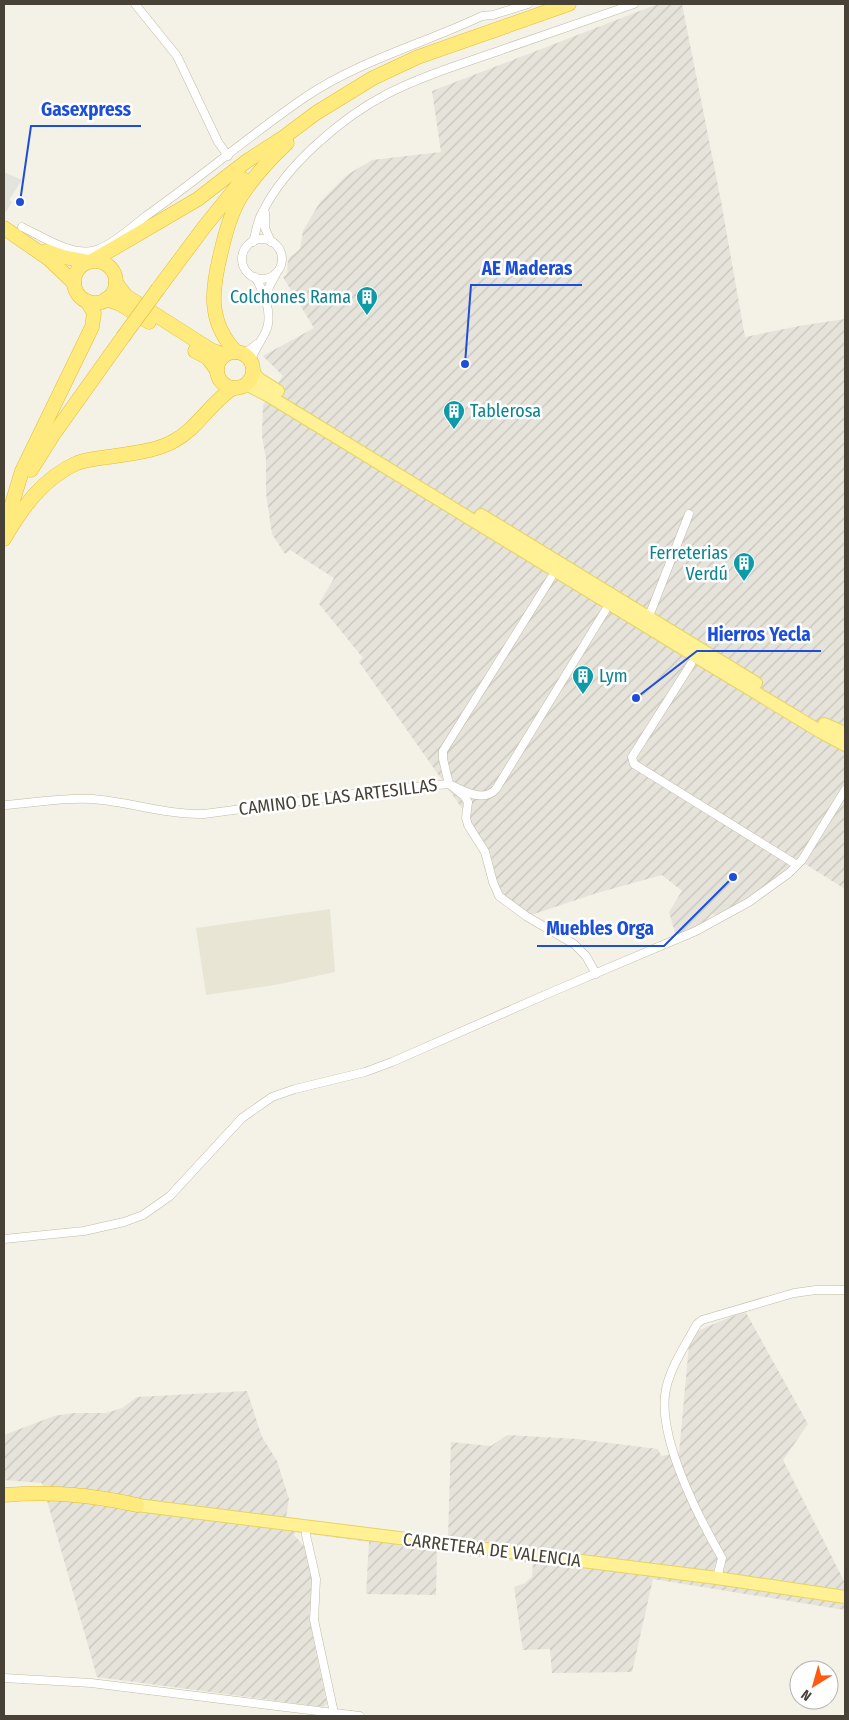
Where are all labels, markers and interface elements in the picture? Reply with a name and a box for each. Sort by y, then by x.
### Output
callout: Gasexpress [31,92,141,126]
text: Gasexpress [41,98,132,121]
callout: AE Maderas [471,251,582,285]
text: AE Maderas [481,257,573,280]
building icon: Colchones Rama [355,285,379,316]
place label: Colchones Rama [230,286,351,308]
building icon: Tablerosa [442,399,466,430]
place label: Tablerosa [470,400,541,422]
place label: Ferreterias Verdú [649,542,728,585]
building icon: Ferreterias Verdú [732,551,756,582]
callout: Hierros Yecla [697,617,821,651]
text: Hierros Yecla [707,623,811,646]
building icon: Lym [571,664,595,695]
place label: Lym [599,665,628,687]
street label: CAMINO DE LAS ARTESILLAS [237,774,439,820]
callout: Muebles Orga [537,912,664,946]
text: Muebles Orga [546,917,654,940]
street label: CARRETERA DE VALENCIA [402,1528,583,1572]
north arrow [789,1660,839,1710]
text: N [798,1686,815,1704]

